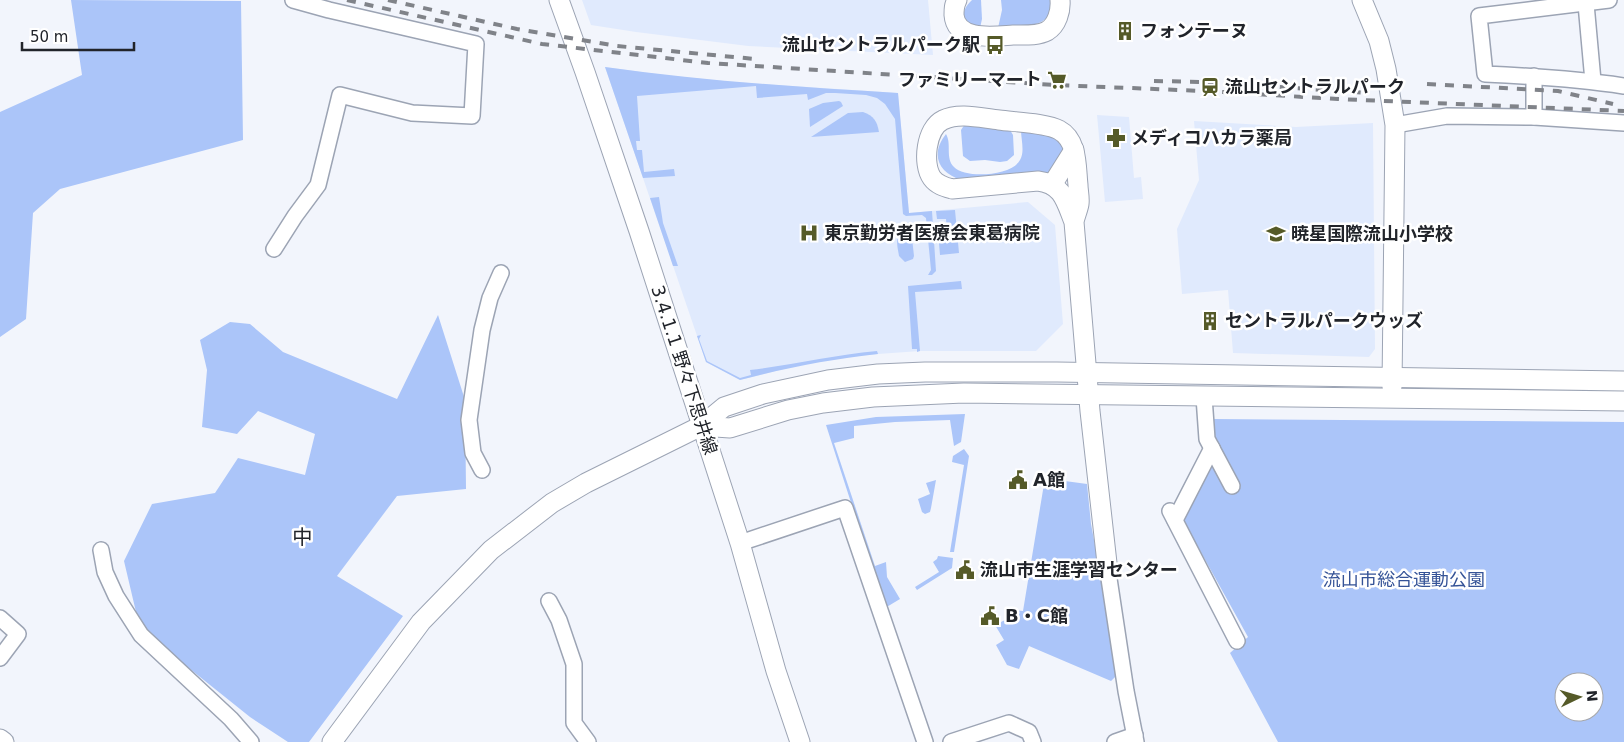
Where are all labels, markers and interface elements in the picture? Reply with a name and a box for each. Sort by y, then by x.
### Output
scale bar [22,20,135,52]
building icon: フォンテーヌ [1114,20,1136,42]
place label: フォンテーヌ [1140,20,1248,41]
text: 50 m [30,28,68,46]
place label: 流山セントラルパーク駅 [782,34,980,55]
bus stop icon: 流山セントラルパーク駅 [984,34,1006,56]
place label: ファミリーマート [898,69,1042,90]
supermarket icon: ファミリーマート [1046,69,1068,91]
station icon: 流山セントラルパーク [1199,76,1221,98]
place label: 流山セントラルパーク [1225,76,1405,97]
pharmacy icon: メディコハカラ薬局 [1105,127,1127,149]
place label: メディコハカラ薬局 [1131,127,1292,148]
hospital icon: 東京勤労者医療会東葛病院 [798,222,820,244]
place label: 東京勤労者医療会東葛病院 [824,222,1040,243]
school or university icon: 暁星国際流山小学校 [1265,223,1287,245]
place label: 暁星国際流山小学校 [1291,223,1453,244]
street label: 3.4.1.1 野々下思井線 [647,283,722,457]
building icon: セントラルパークウッズ [1199,310,1221,332]
place label: セントラルパークウッズ [1225,310,1423,331]
public building icon: A館 [1007,469,1029,491]
place label: A館 [1033,469,1065,490]
district label: 中 [292,525,312,549]
public building icon: 流山市生涯学習センター [954,559,976,581]
place label: 流山市生涯学習センター [980,559,1178,580]
park label: 流山市総合運動公園 [1323,569,1485,590]
public building icon: B・C館 [979,605,1001,627]
place label: B・C館 [1005,605,1068,626]
north arrow [1554,672,1604,722]
text: N [1583,689,1600,702]

